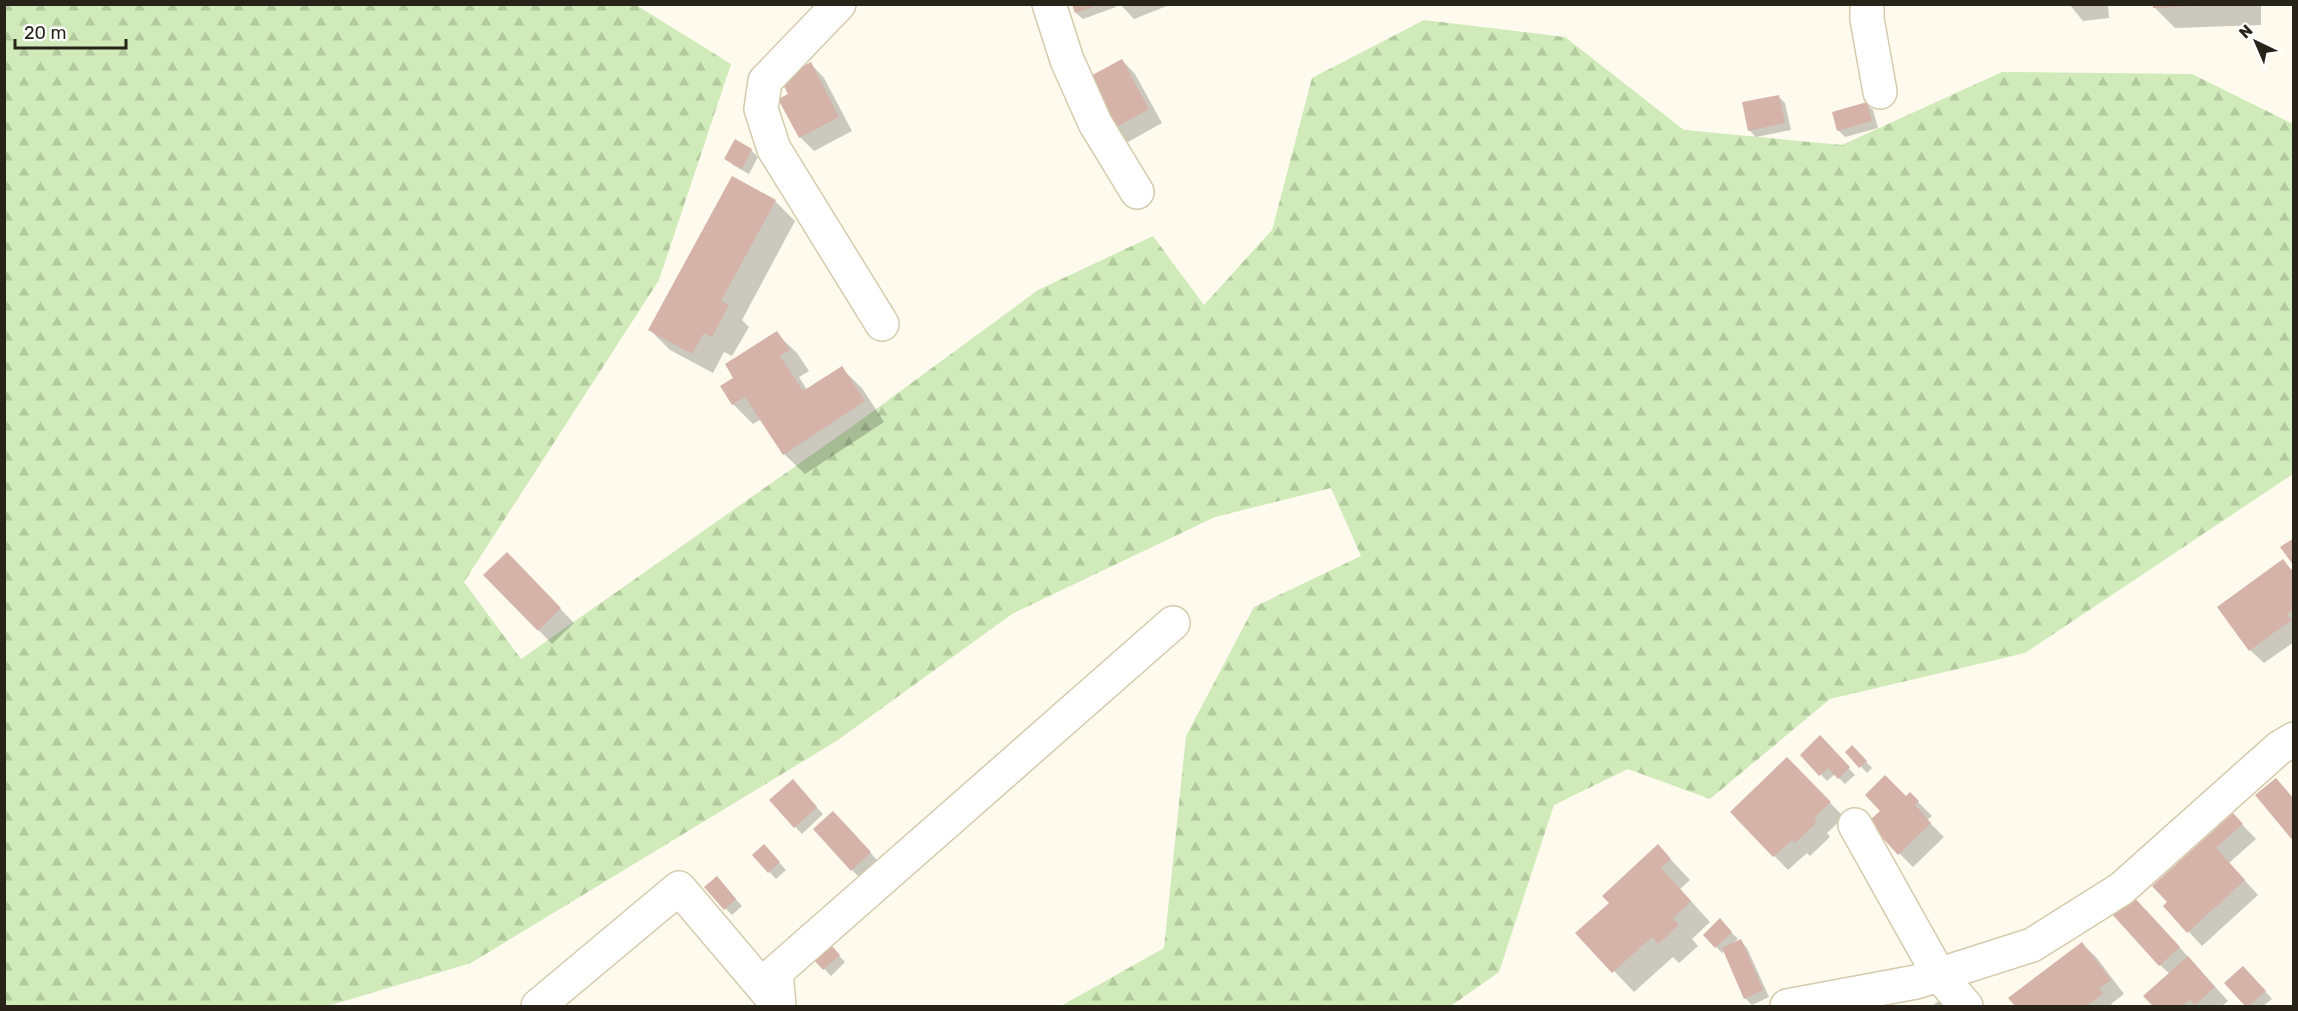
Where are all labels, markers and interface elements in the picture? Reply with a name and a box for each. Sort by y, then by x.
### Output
scale bar [15,12,126,50]
north arrow [2226,12,2286,72]
text: N [2235,21,2257,42]
text: 20 m [24,22,66,44]

